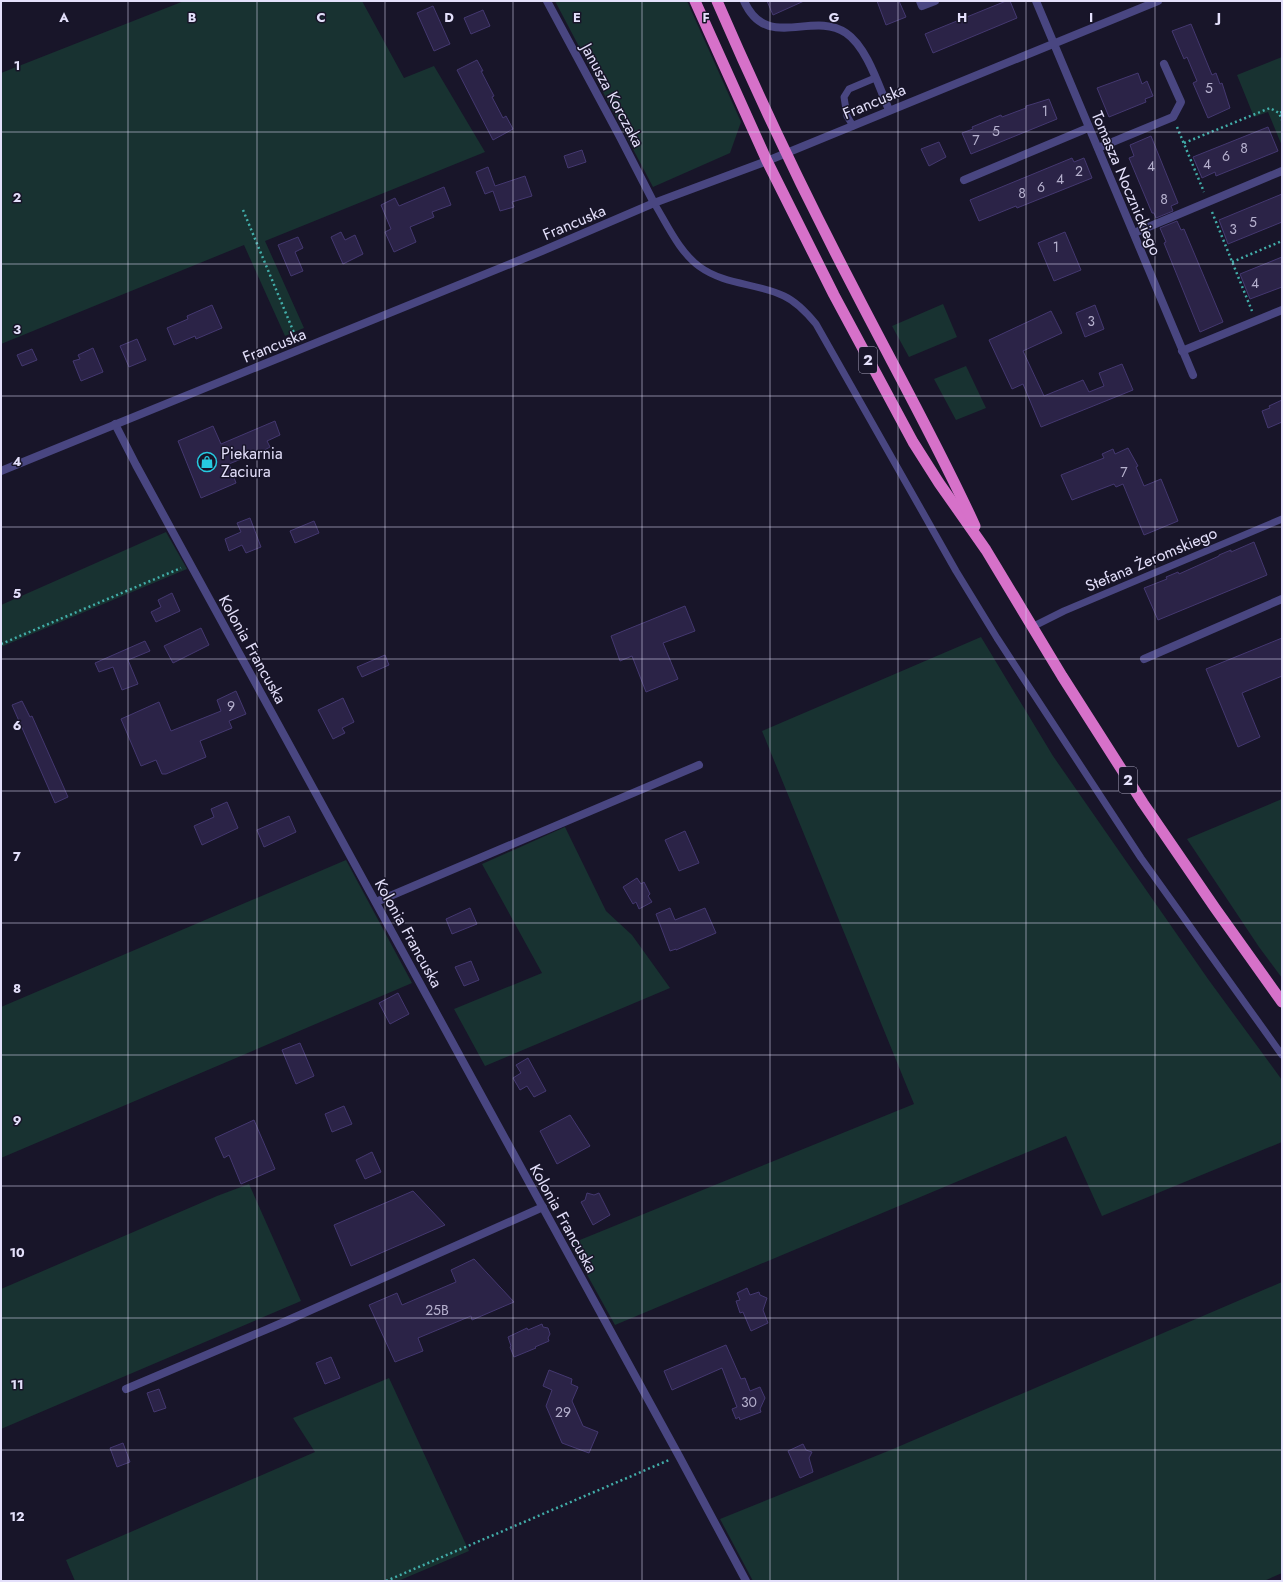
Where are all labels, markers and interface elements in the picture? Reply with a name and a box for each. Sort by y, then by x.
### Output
text: A [58,8,69,27]
text: B [188,8,197,27]
text: C [316,8,326,27]
text: D [444,8,454,27]
text: E [573,8,581,27]
text: F [702,8,710,27]
text: G [829,8,840,27]
text: H [957,8,967,27]
text: I [1089,8,1093,27]
text: J [1214,8,1221,27]
street label: Janusza Korczaka [575,37,650,151]
text: 1 [14,56,20,75]
street label: Francuska [839,78,909,125]
house number: 5 [1205,78,1213,98]
house number: 1 [1042,101,1048,121]
street label: Tomasza Nocznickiego [1086,107,1167,259]
house number: 5 [992,121,1000,141]
house number: 7 [972,130,980,150]
house number: 8 [1240,138,1248,158]
house number: 6 [1222,146,1230,166]
house number: 4 [1203,154,1211,174]
house number: 4 [1147,156,1155,176]
house number: 2 [1075,161,1083,181]
house number: 4 [1056,169,1064,189]
house number: 6 [1037,177,1045,197]
house number: 8 [1018,183,1026,203]
text: 2 [13,188,21,207]
house number: 8 [1160,189,1168,209]
street label: Francuska [539,199,609,246]
house number: 5 [1249,212,1257,232]
house number: 3 [1229,219,1237,239]
house number: 1 [1053,237,1059,257]
house number: 4 [1251,273,1259,293]
house number: 3 [1087,311,1095,331]
text: 3 [13,320,21,339]
street label: Francuska [239,322,309,369]
road number: 2 [859,347,877,373]
place label: Piekarnia Zaciura [221,442,283,483]
shop icon: Piekarnia Zaciura [196,451,218,473]
text: 4 [12,452,22,471]
house number: 7 [1120,462,1128,482]
street label: Stefana Żeromskiego [1082,521,1221,598]
text: 5 [13,584,21,603]
street label: Kolonia Francuska [213,591,292,708]
house number: 9 [227,696,235,716]
text: 6 [13,716,22,735]
road number: 2 [1119,767,1137,793]
text: 7 [13,847,21,866]
street label: Kolonia Francuska [369,875,448,992]
text: 8 [13,979,21,998]
text: 9 [13,1111,22,1130]
street label: Kolonia Francuska [524,1160,603,1277]
text: 10 [9,1243,25,1262]
house number: 25B [425,1300,449,1320]
text: 11 [10,1375,24,1394]
house number: 30 [741,1392,757,1412]
house number: 29 [555,1402,571,1422]
text: 12 [9,1507,25,1526]

